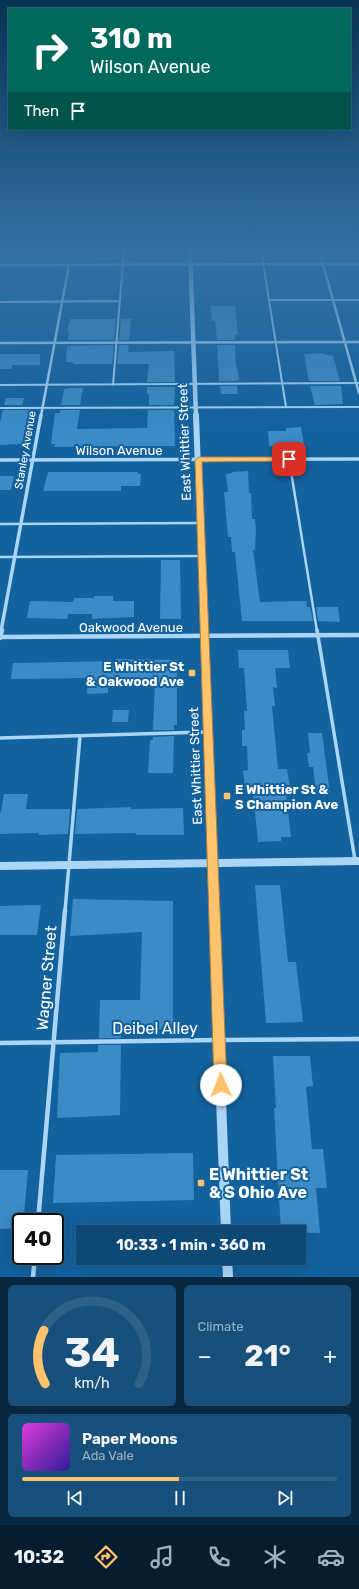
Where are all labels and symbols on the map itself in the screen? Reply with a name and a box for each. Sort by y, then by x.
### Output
street label: East Whittier Street [175,383,194,501]
street label: Stanley Avenue [12,410,39,490]
pin [272,442,306,476]
street label: Wilson Avenue [75,443,163,458]
street label: Oakwood Avenue [79,620,183,635]
place label: E Whittier St & Oakwood Ave [86,659,184,689]
marker: E Whittier St & Oakwood Ave [187,668,197,678]
street label: East Whittier Street [186,707,205,825]
place label: E Whittier St & S Champion Ave [235,782,338,812]
marker: E Whittier St & S Champion Ave [222,791,232,801]
street label: Wagner Street [32,925,61,1031]
street label: Deibel Alley [112,1019,198,1038]
position arrow [200,1064,242,1106]
place label: E Whittier St & S Ohio Ave [209,1165,309,1202]
marker: E Whittier St & S Ohio Ave [196,1178,206,1188]
speed limit sign: 40 [12,1213,64,1265]

